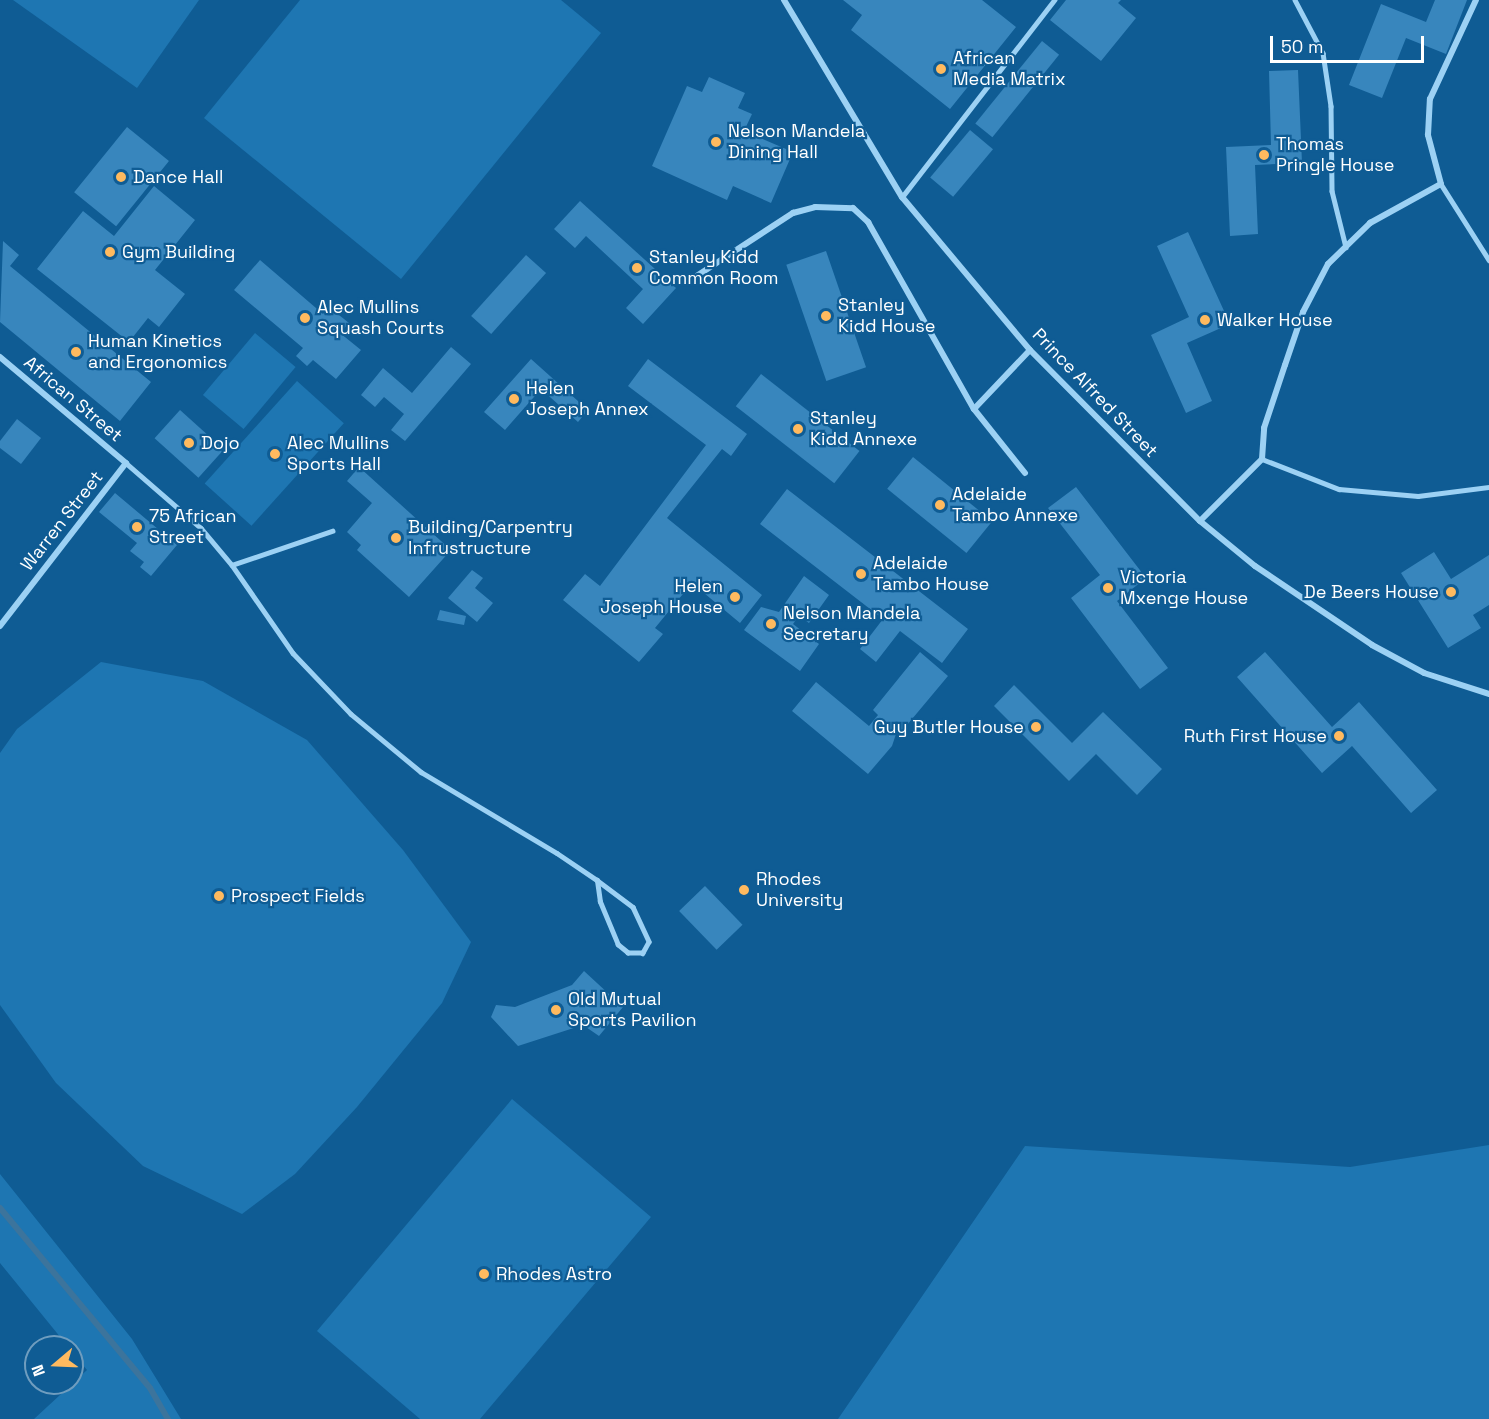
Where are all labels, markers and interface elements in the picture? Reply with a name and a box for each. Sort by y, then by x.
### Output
scale bar [1273,24,1428,62]
text: 50 m [1281,35,1323,58]
place label: African Media Matrix [953,48,1066,90]
marker: African Media Matrix [934,62,948,76]
place label: Nelson Mandela Dining Hall [728,121,865,164]
place label: Thomas Pringle House [1276,134,1394,176]
marker: Nelson Mandela Dining Hall [709,135,723,149]
marker: Thomas Pringle House [1257,148,1271,162]
place label: Dance Hall [133,166,223,188]
marker: Dance Hall [114,170,128,184]
place label: Gym Building [122,241,235,263]
marker: Gym Building [103,245,117,259]
place label: Stanley Kidd Common Room [649,247,779,290]
marker: Stanley Kidd Common Room [630,261,644,275]
place label: Stanley Kidd House [838,295,935,338]
place label: Alec Mullins Squash Courts [317,297,444,340]
marker: Stanley Kidd House [819,309,833,323]
place label: Walker House [1217,309,1333,331]
marker: Alec Mullins Squash Courts [298,311,312,325]
marker: Walker House [1198,313,1212,327]
street label: Prince Alfred Street [1028,324,1162,462]
place label: Human Kinetics and Ergonomics [88,331,227,374]
marker: Human Kinetics and Ergonomics [69,345,83,359]
street label: African Street [19,352,127,446]
place label: Helen Joseph Annex [526,378,649,420]
marker: Helen Joseph Annex [507,392,521,406]
place label: Stanley Kidd Annexe [810,408,917,450]
marker: Stanley Kidd Annexe [791,422,805,436]
place label: Dojo [201,432,240,454]
place label: Alec Mullins Sports Hall [287,433,389,476]
marker: Dojo [182,436,196,450]
marker: Alec Mullins Sports Hall [268,447,282,461]
street label: Warren Street [16,467,108,575]
place label: Adelaide Tambo Annexe [952,484,1078,526]
marker: Adelaide Tambo Annexe [933,498,947,512]
place label: 75 African Street [149,506,237,548]
place label: Building/Carpentry Infrustructure [408,517,573,560]
marker: 75 African Street [130,520,144,534]
marker: Building/Carpentry Infrustructure [389,531,403,545]
place label: Adelaide Tambo House [873,553,989,596]
marker: Adelaide Tambo House [854,567,868,581]
place label: Victoria Mxenge House [1120,567,1248,610]
place label: Helen Joseph House [600,576,723,618]
marker: Victoria Mxenge House [1101,581,1115,595]
place label: De Beers House [1304,581,1439,603]
marker: De Beers House [1444,585,1458,599]
marker: Helen Joseph House [728,590,742,604]
place label: Nelson Mandela Secretary [783,603,920,646]
marker: Nelson Mandela Secretary [764,617,778,631]
place label: Guy Butler House [874,716,1024,738]
marker: Guy Butler House [1029,720,1043,734]
place label: Ruth First House [1184,725,1327,747]
marker: Ruth First House [1332,729,1346,743]
place label: Rhodes University [756,869,843,912]
marker: Rhodes University [737,883,751,897]
place label: Prospect Fields [231,885,365,907]
marker: Prospect Fields [212,889,226,903]
place label: Old Mutual Sports Pavilion [568,989,697,1032]
marker: Old Mutual Sports Pavilion [549,1003,563,1017]
place label: Rhodes Astro [496,1263,612,1285]
marker: Rhodes Astro [477,1267,491,1281]
north arrow [24,1335,84,1395]
text: N [27,1362,50,1379]

